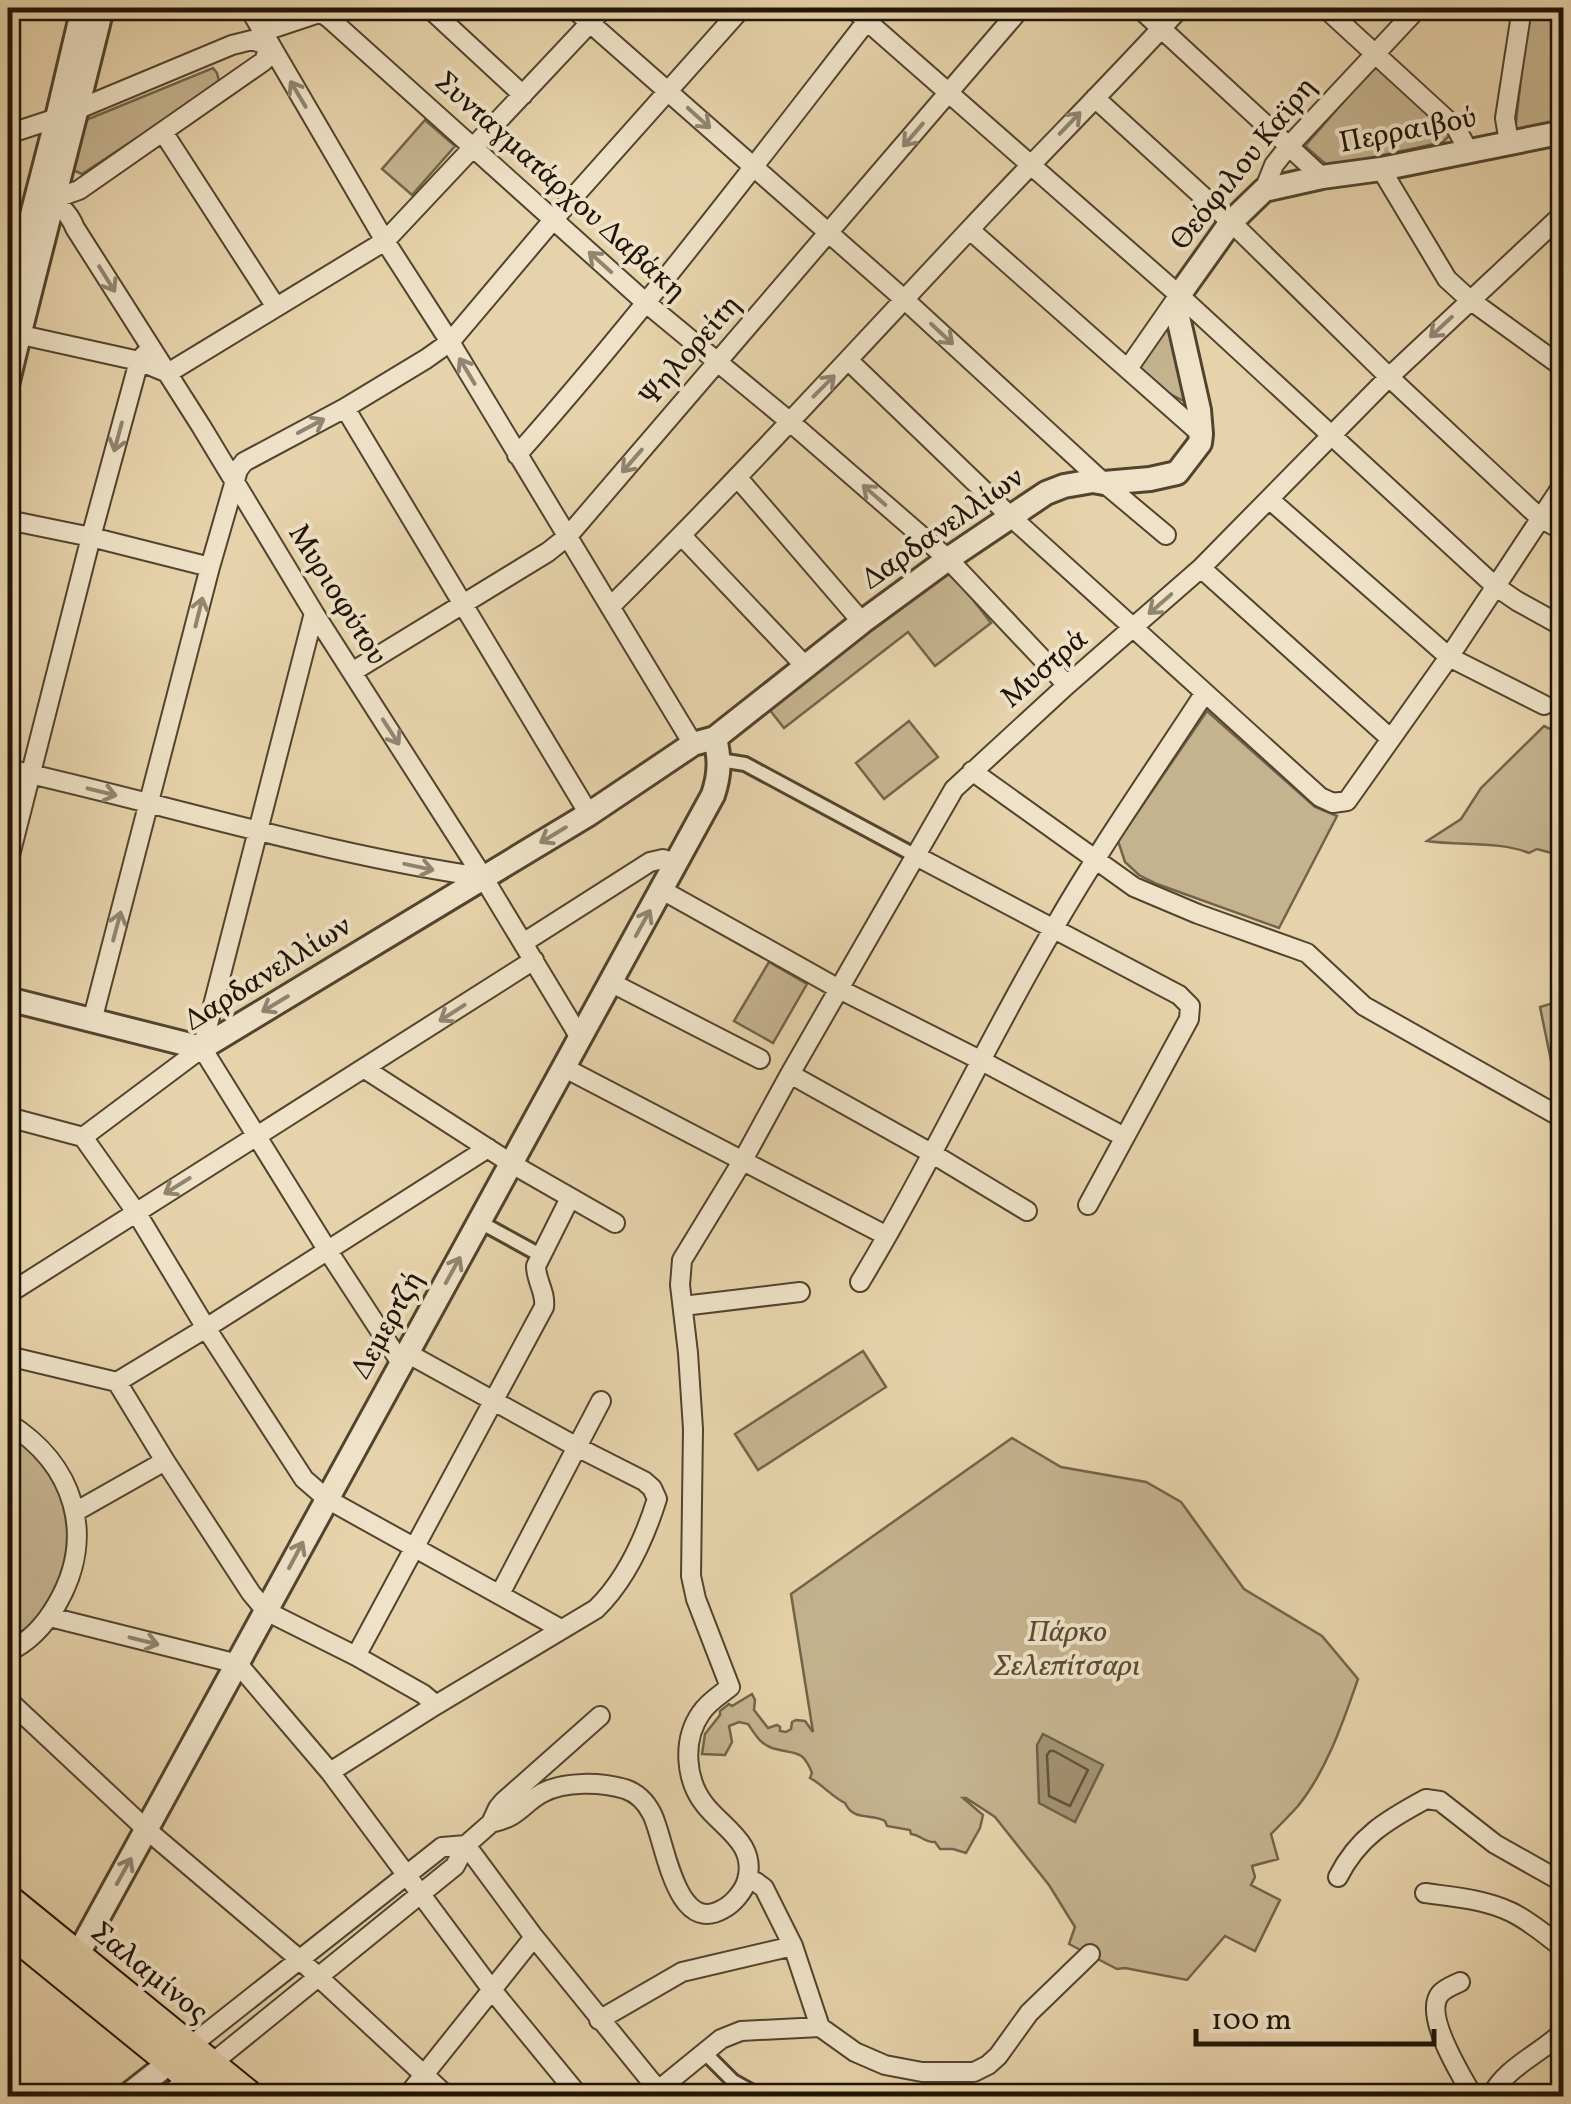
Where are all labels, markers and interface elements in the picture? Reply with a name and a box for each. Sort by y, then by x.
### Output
street label: Συνταγματάρχου Δαβάκη [425,62,695,312]
street label: Θεόφιλου Καϊρη [1161,68,1327,260]
one-way arrow [288,80,308,109]
street label: Περραιβού [1336,97,1480,165]
one-way arrow [686,106,711,129]
one-way arrow [1058,112,1082,136]
one-way arrow [901,122,924,147]
one-way arrow [588,250,613,273]
one-way arrow [97,264,118,292]
street label: Ψηλορείτη [630,286,752,416]
one-way arrow [1430,315,1454,339]
one-way arrow [929,322,954,345]
one-way arrow [457,357,477,386]
one-way arrow [811,374,836,399]
one-way arrow [296,415,326,435]
one-way arrow [107,421,126,453]
one-way arrow [621,448,644,473]
street label: Δαρδανελλίων [853,457,1033,601]
one-way arrow [862,485,888,507]
street label: Μυριοφύτου [277,516,397,674]
one-way arrow [1148,593,1173,616]
one-way arrow [190,597,209,628]
street label: Μυστρά [992,619,1098,719]
one-way arrow [380,718,401,746]
one-way arrow [86,784,117,803]
one-way arrow [539,825,568,845]
one-way arrow [402,858,434,877]
street label: Δαρδανελλίων [176,906,360,1042]
one-way arrow [633,910,653,938]
one-way arrow [108,911,127,942]
one-way arrow [261,994,290,1014]
one-way arrow [438,1003,466,1024]
one-way arrow [163,1176,192,1197]
one-way arrow [444,1256,464,1285]
street label: Δεμερτζή [341,1263,435,1387]
one-way arrow [287,1540,307,1570]
park label: Πάρκο Σελεπίτσαρι [994,1612,1140,1688]
one-way arrow [128,1632,159,1651]
one-way arrow [115,1856,135,1886]
street label: Σαλαμίνος [81,1912,217,2034]
scale bar [1196,1984,1434,2046]
text: 100 m [1211,2000,1292,2042]

